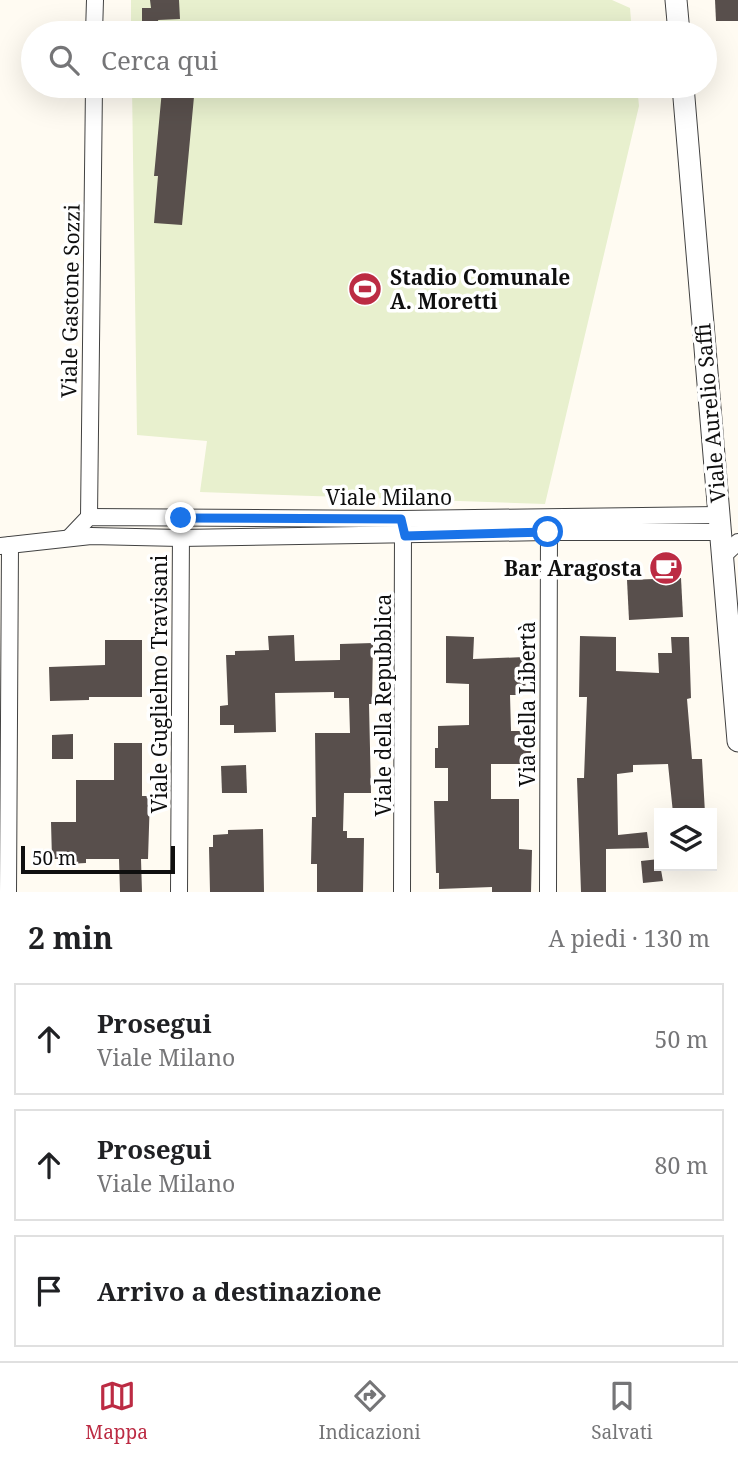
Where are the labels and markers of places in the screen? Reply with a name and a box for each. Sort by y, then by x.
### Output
place label: Stadio Comunale A. Moretti [390,263,570,315]
sports icon: Stadio Comunale A. Moretti [346,270,384,308]
cafe icon: Bar Aragosta [647,549,685,587]
place label: Bar Aragosta [504,554,642,582]

